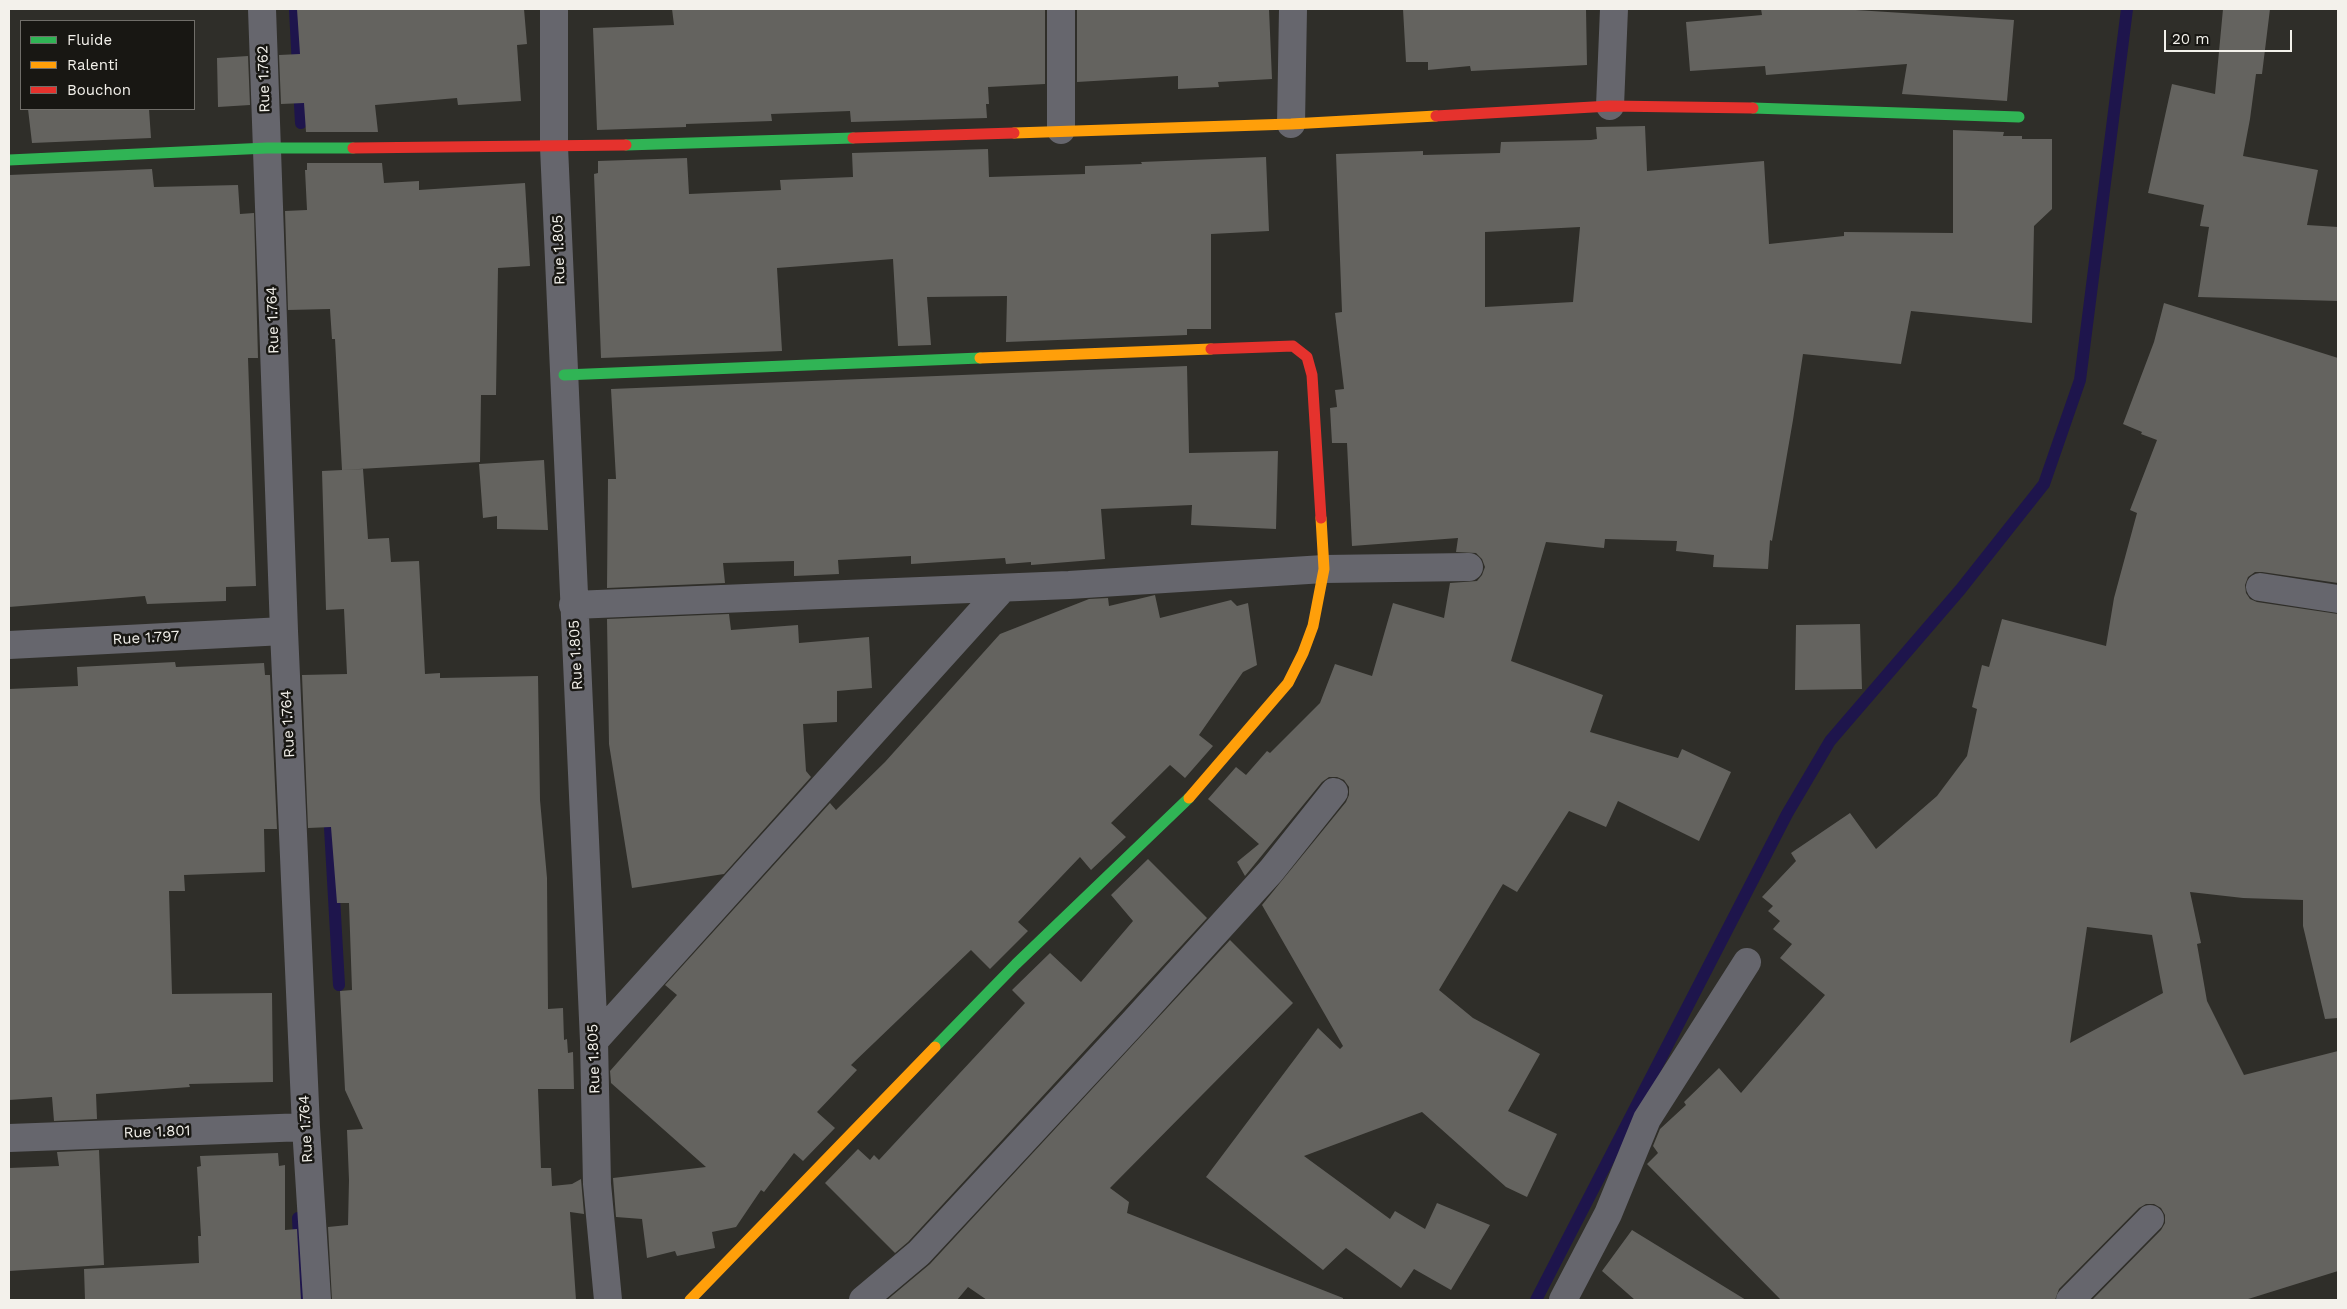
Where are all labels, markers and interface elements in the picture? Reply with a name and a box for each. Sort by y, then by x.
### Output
legend [20,20,195,110]
scale bar [2167,20,2294,52]
text: 20 m [2172,30,2210,48]
text: Fluide [67,31,112,49]
street label: Rue 1.762 [254,45,274,113]
text: Ralenti [67,56,118,74]
text: Bouchon [67,81,131,99]
street label: Rue 1.805 [549,215,569,285]
street label: Rue 1.764 [263,286,283,354]
street label: Rue 1.805 [565,620,587,690]
street label: Rue 1.797 [112,627,180,649]
street label: Rue 1.764 [277,690,299,758]
street label: Rue 1.805 [584,1024,604,1094]
street label: Rue 1.764 [295,1095,317,1163]
street label: Rue 1.801 [123,1122,191,1142]

